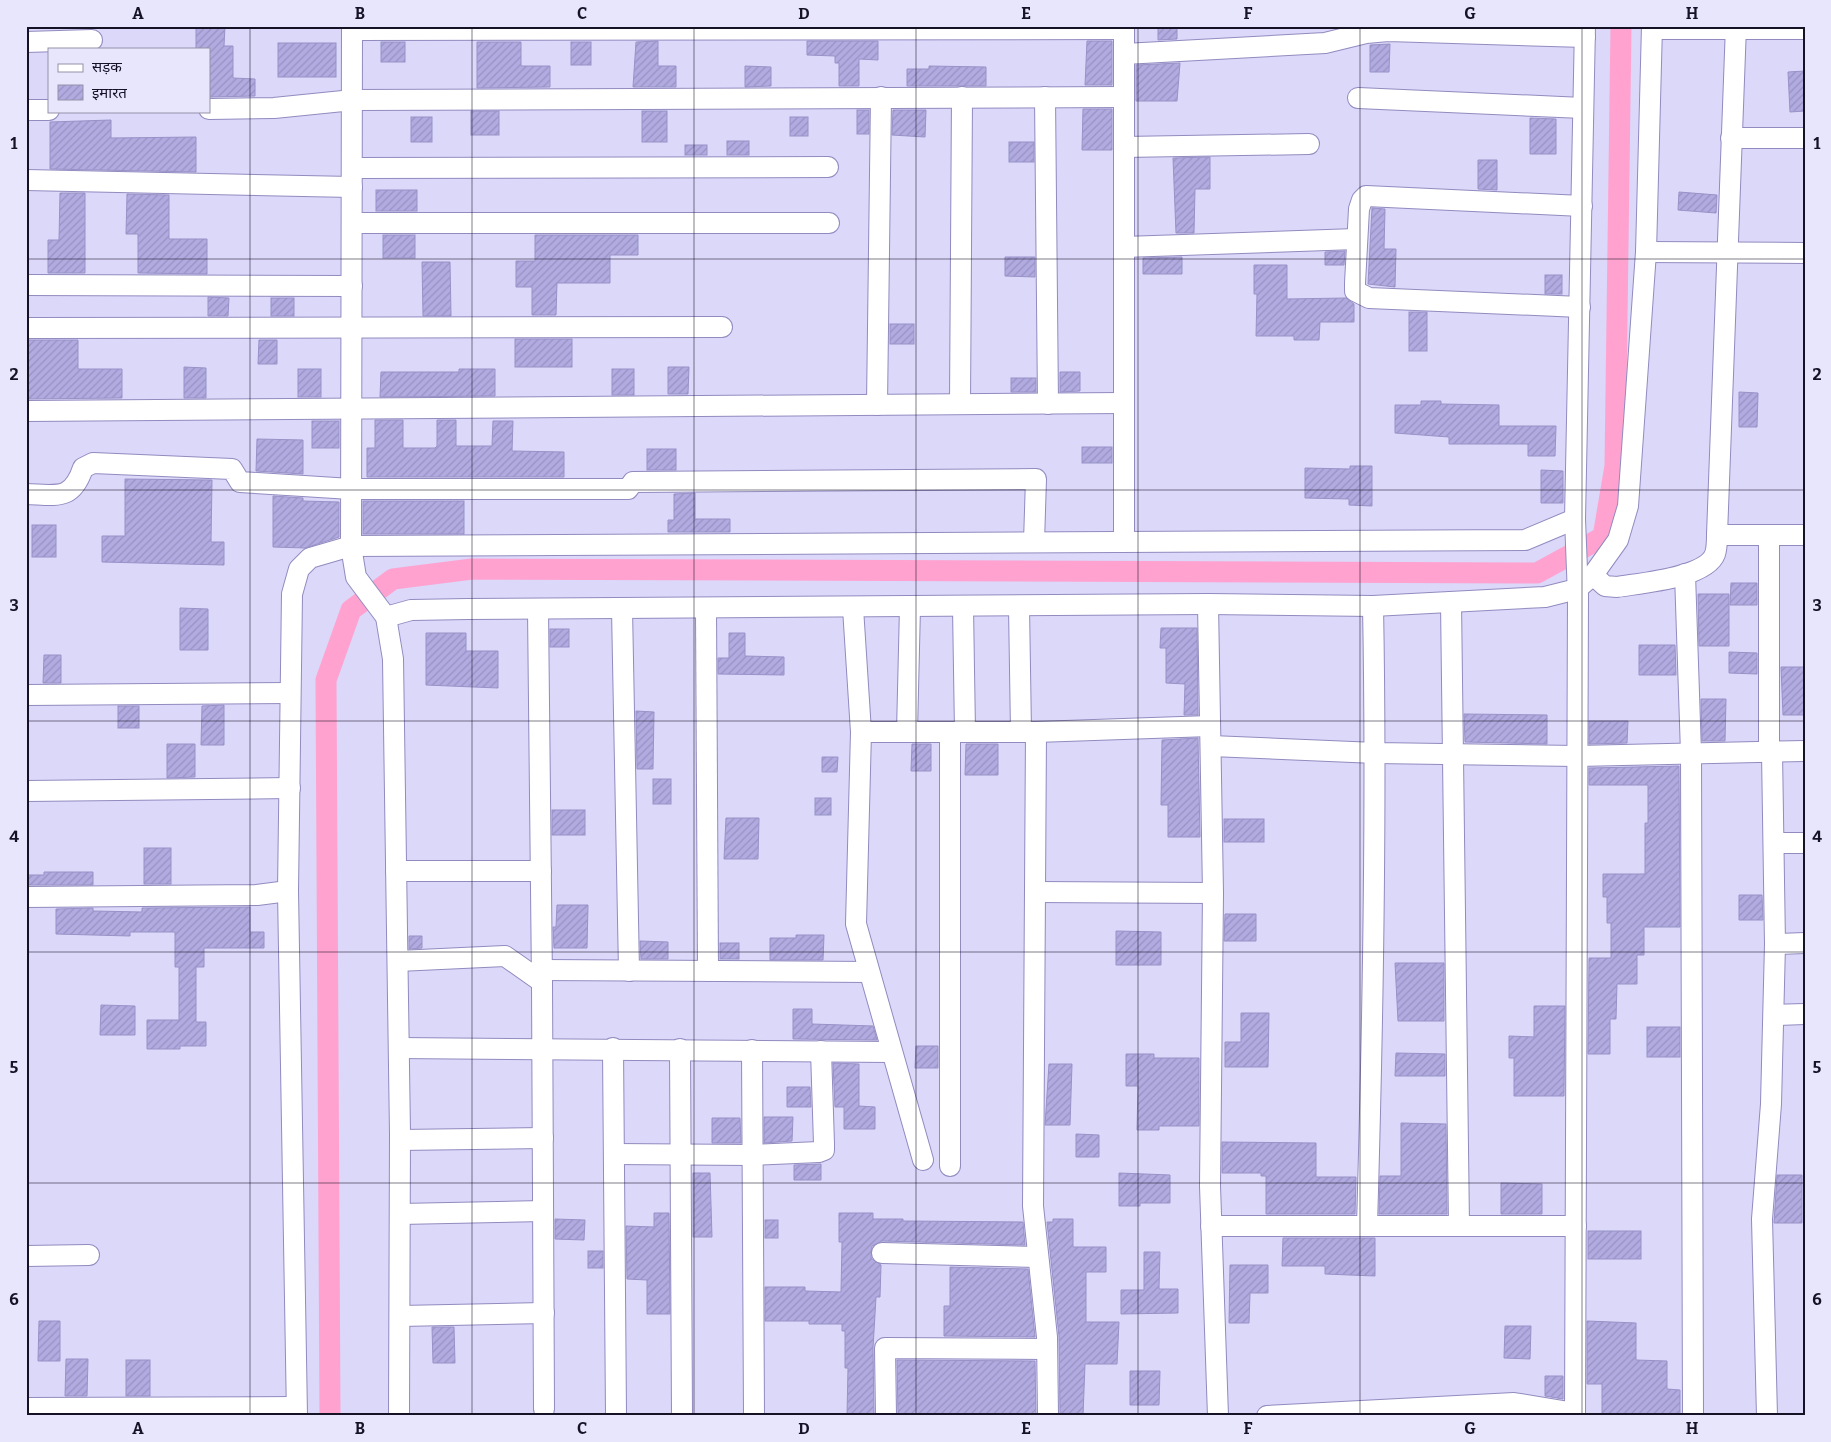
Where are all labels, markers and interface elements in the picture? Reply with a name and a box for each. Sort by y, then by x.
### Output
text: A [132,4,144,23]
text: B [355,4,365,23]
text: C [577,4,587,23]
text: D [798,4,810,23]
text: E [1021,4,1031,23]
text: F [1244,4,1253,23]
text: G [1464,4,1476,23]
text: H [1686,4,1699,23]
legend [48,48,210,112]
text: सड़क [92,58,122,76]
text: इमारत [92,84,127,102]
text: 1 [11,134,18,153]
text: 1 [1814,134,1821,153]
text: 2 [9,365,19,384]
text: 2 [1812,365,1822,384]
text: 3 [9,596,19,615]
text: 3 [1812,596,1822,615]
text: 4 [9,827,19,846]
text: 4 [1812,827,1822,846]
text: 5 [10,1058,19,1077]
text: 5 [1813,1058,1822,1077]
text: 6 [9,1290,19,1309]
text: 6 [1812,1290,1822,1309]
text: A [132,1419,144,1438]
text: B [355,1419,365,1438]
text: C [577,1419,587,1438]
text: D [798,1419,810,1438]
text: E [1021,1419,1031,1438]
text: F [1244,1419,1253,1438]
text: G [1464,1419,1476,1438]
text: H [1686,1419,1699,1438]

